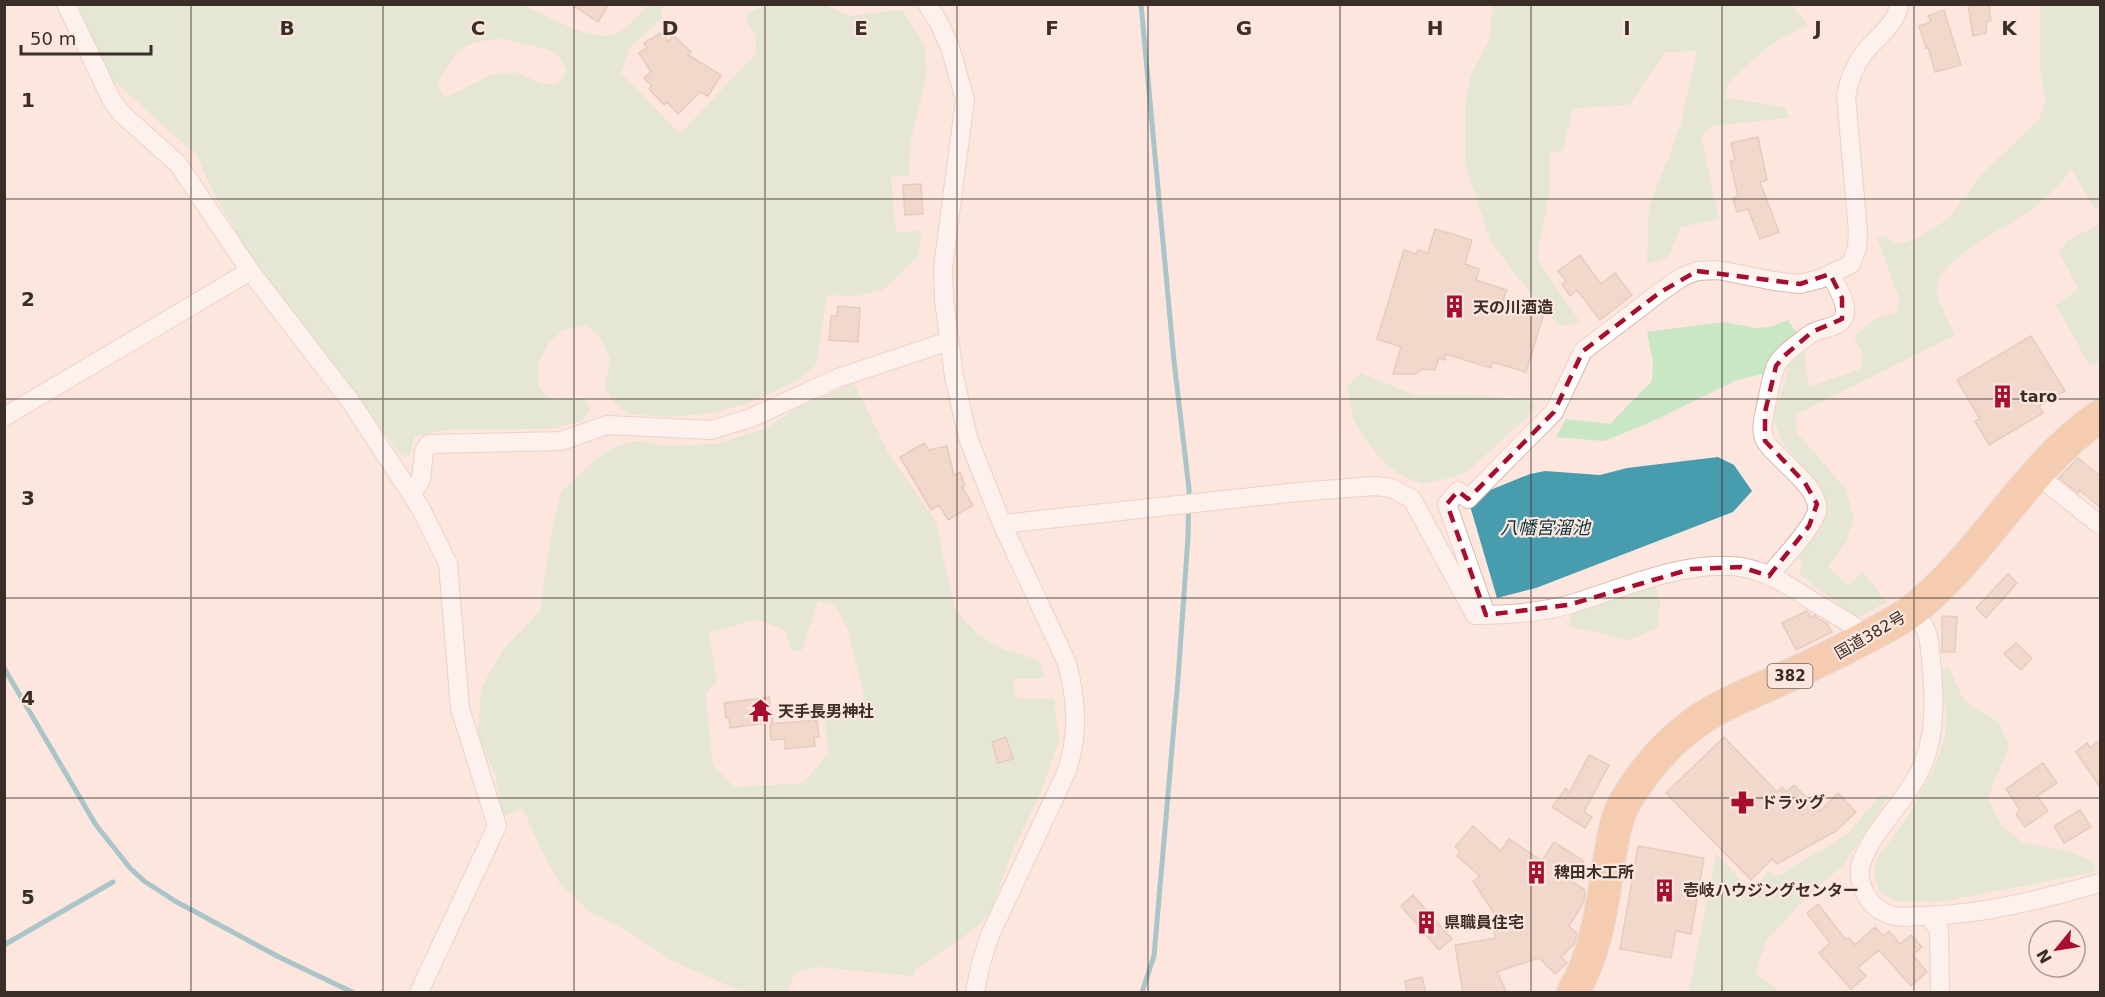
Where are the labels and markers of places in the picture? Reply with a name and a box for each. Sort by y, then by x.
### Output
building icon: 天の川酒造 [1442,294,1468,320]
place label: 天の川酒造 [1473,298,1553,317]
building icon: taro [1989,383,2015,409]
place label: taro [2020,387,2057,406]
temple icon: 天手長男神社 [747,698,773,724]
place label: 天手長男神社 [778,702,874,721]
pharmacy icon: ドラッグ [1730,789,1756,815]
place label: ドラッグ [1761,793,1825,812]
building icon: 稗田木工所 [1523,859,1549,885]
place label: 稗田木工所 [1554,863,1634,882]
building icon: 壱岐ハウジングセンター [1652,877,1678,903]
place label: 壱岐ハウジングセンター [1683,881,1859,900]
building icon: 県職員住宅 [1413,909,1439,935]
place label: 県職員住宅 [1444,913,1524,932]

